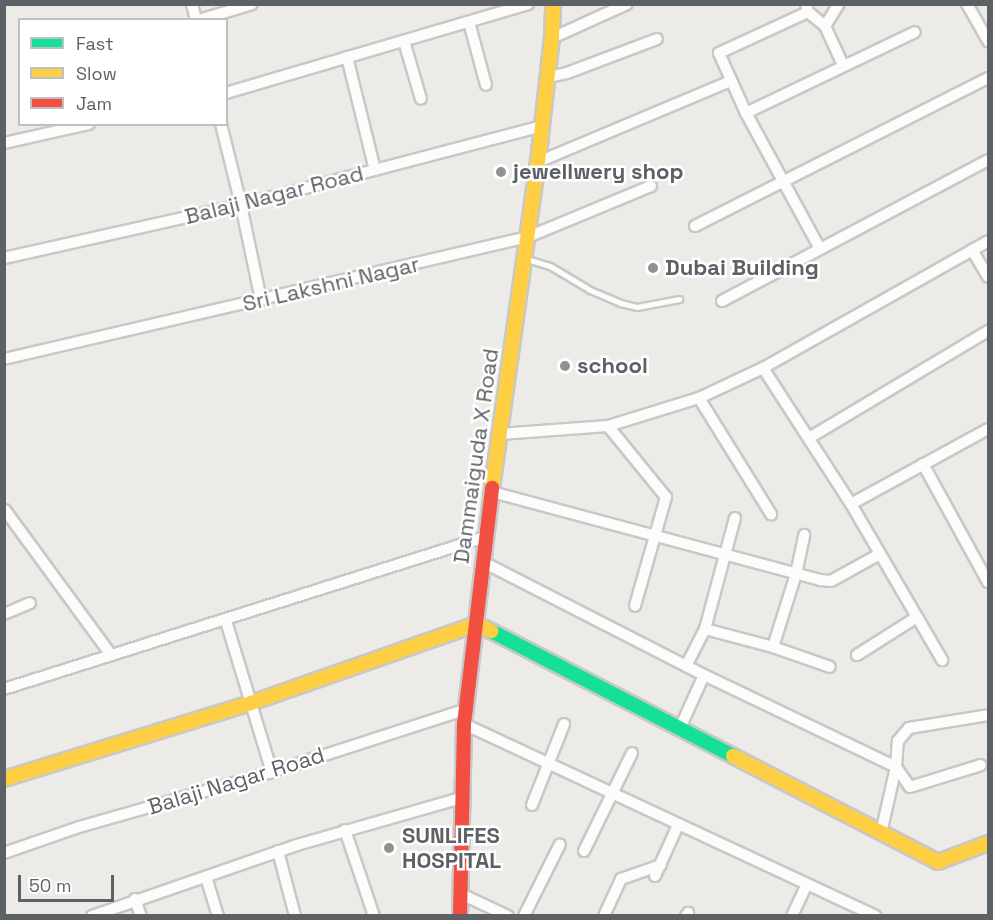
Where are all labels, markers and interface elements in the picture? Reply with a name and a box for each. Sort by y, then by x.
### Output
legend [18,18,228,126]
text: Fast [76,32,113,55]
text: Slow [76,62,117,85]
text: Jam [76,92,112,115]
place label: jewellwery shop [513,159,683,185]
street label: Balaji Nagar Road [182,160,366,230]
marker: jewellwery shop [494,165,508,179]
street label: Sri Lakshni Nagar [240,251,422,317]
place label: Dubai Building [665,255,819,281]
marker: Dubai Building [646,261,660,275]
street label: Dammaiguda X Road [448,347,504,565]
place label: school [577,353,648,379]
marker: school [558,359,572,373]
street label: Balaji Nagar Road [144,742,328,820]
place label: SUNLIFES HOSPITAL [402,822,501,873]
marker: SUNLIFES HOSPITAL [380,839,398,857]
scale bar [21,863,117,901]
text: 50 m [29,874,71,897]

